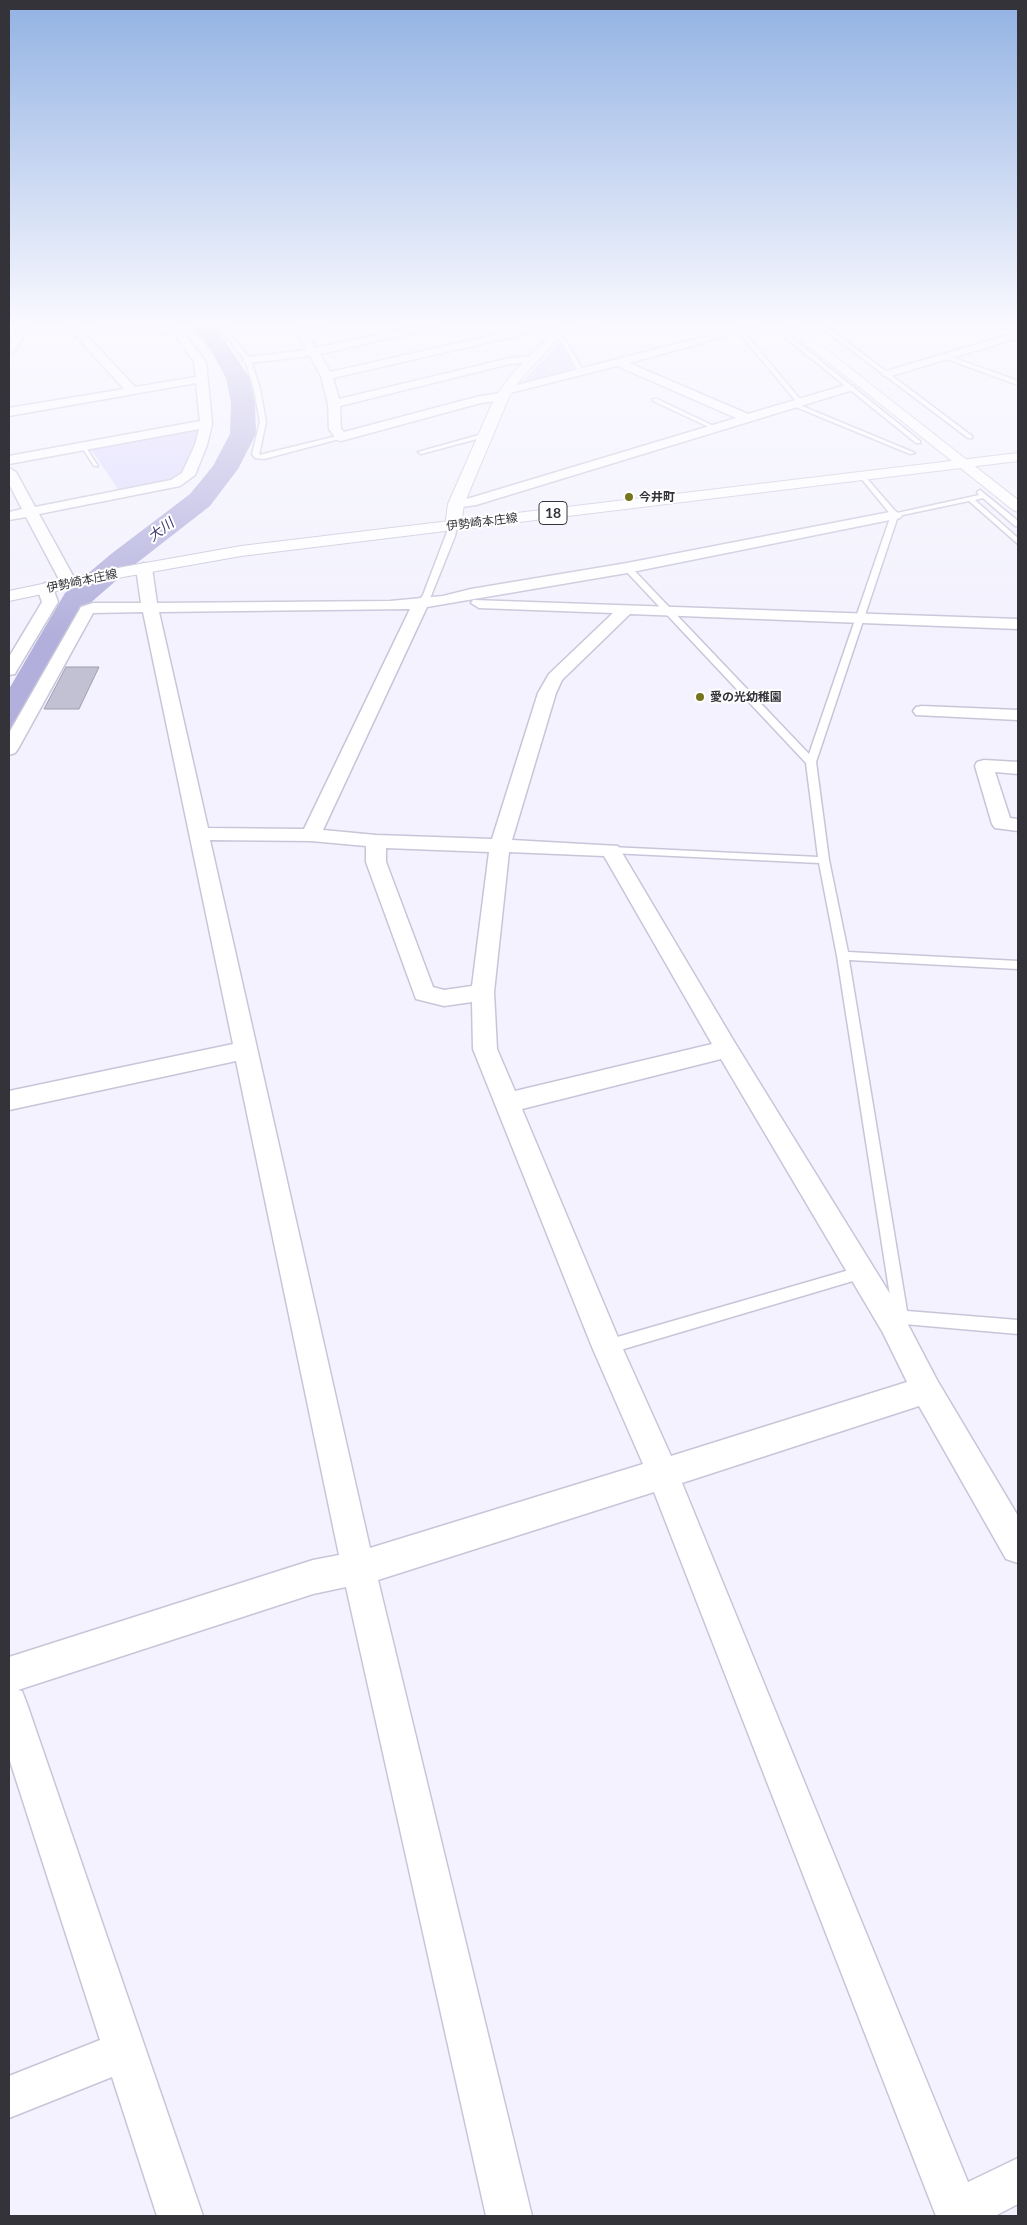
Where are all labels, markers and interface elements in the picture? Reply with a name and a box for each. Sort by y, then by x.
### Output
place label: 今井町 [639,490,675,504]
marker: 今井町 [623,491,635,503]
road number: 18 [539,502,567,524]
street label: 伊勢崎本庄線 [445,510,519,534]
water label: 大川 [145,515,177,545]
street label: 伊勢崎本庄線 [45,566,119,596]
place label: 愛の光幼稚園 [710,690,782,704]
marker: 愛の光幼稚園 [694,691,706,703]

